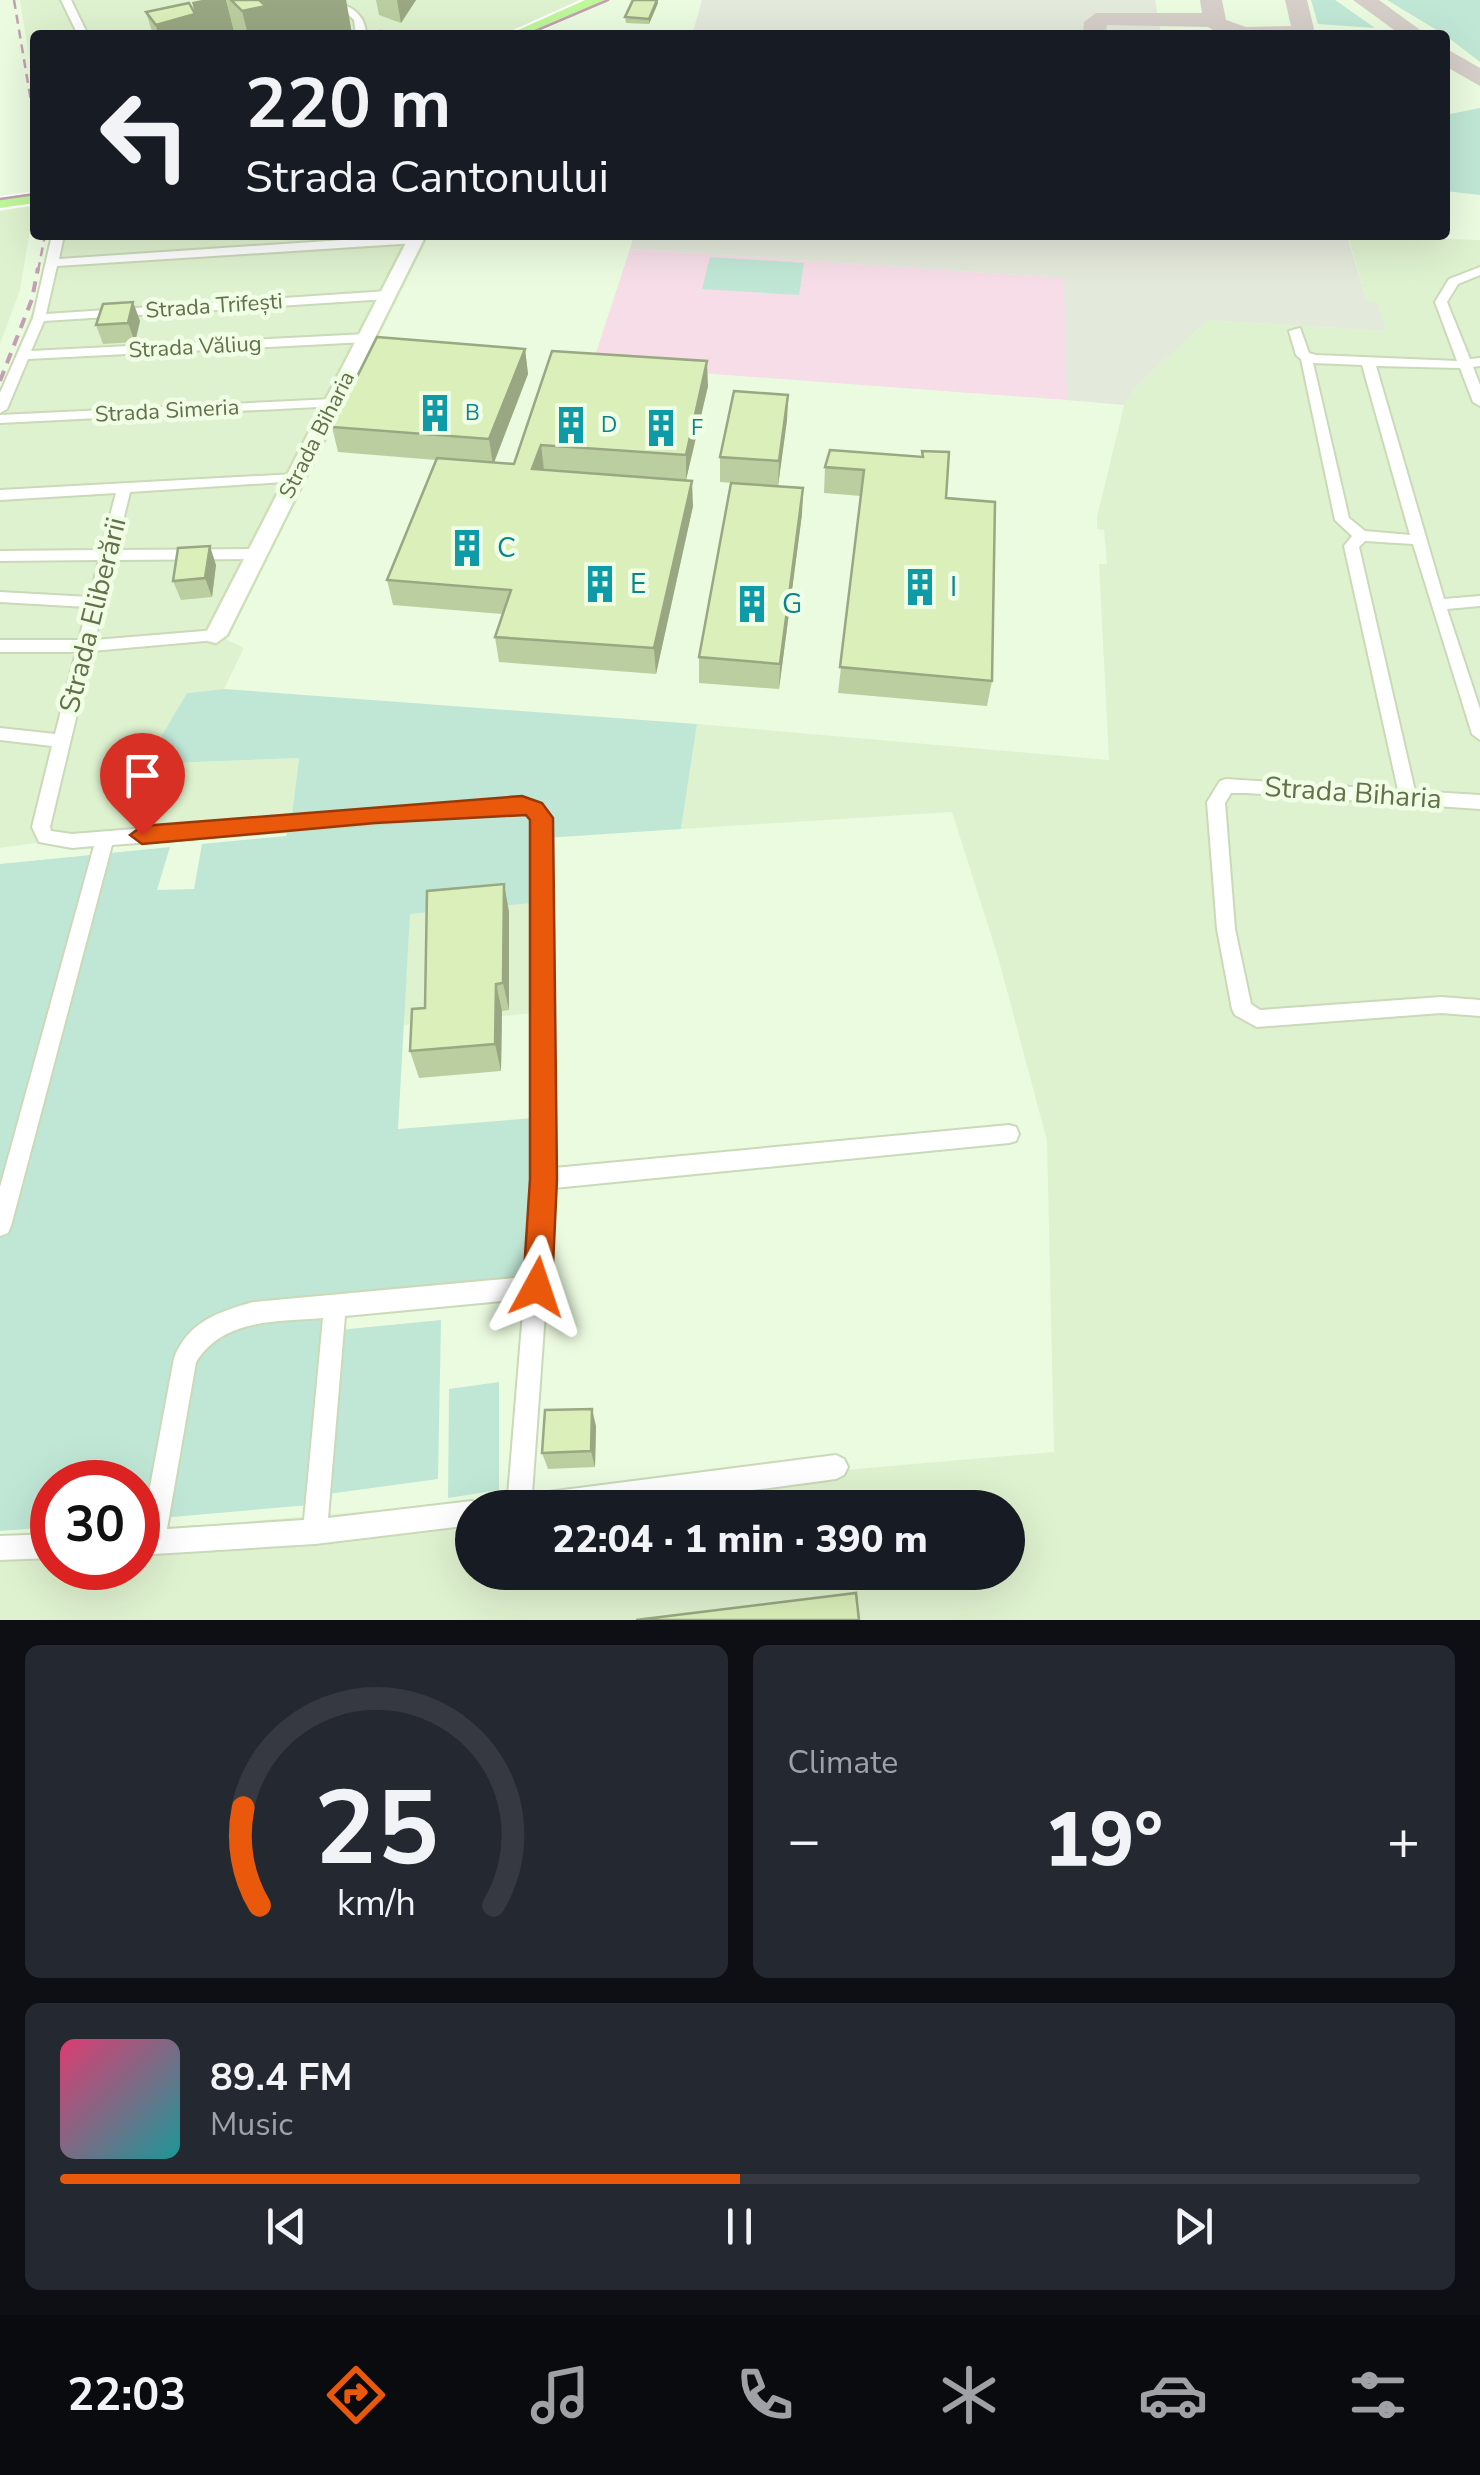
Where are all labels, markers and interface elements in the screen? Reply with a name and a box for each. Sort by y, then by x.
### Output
text: 220 m [245,56,451,152]
icon: left [80,70,210,200]
text: Strada Cantonului [245,147,609,208]
street label: Strada Trifești [144,286,284,326]
street label: Strada Văliug [128,329,262,365]
street label: Strada Biharia [272,366,362,504]
street label: Strada Simeria [94,392,240,430]
building icon: B [414,392,456,434]
place label: B [465,398,480,428]
building icon: D [550,404,592,446]
building icon: F [640,407,682,449]
place label: D [601,410,617,440]
place label: F [691,413,703,443]
street label: Strada Eliberării [50,513,136,717]
building icon: C [446,527,488,569]
place label: C [497,529,516,567]
building icon: E [579,563,621,605]
place label: E [630,565,646,603]
building icon: I [899,566,941,608]
place label: I [950,568,957,606]
building icon: G [731,583,773,625]
place label: G [782,585,802,623]
pin [100,733,185,836]
icon: arrive [115,748,170,803]
street label: Strada Biharia [1263,768,1443,818]
position arrow [485,1235,589,1339]
speed limit sign: 30 [30,1460,160,1590]
text: 22:04 · 1 min · 390 m [552,1514,928,1565]
text: Climate [788,1741,898,1784]
text: 25 [314,1758,439,1900]
text: 19° [1044,1789,1163,1891]
text: − [788,1803,821,1878]
text: + [1387,1803,1420,1878]
text: km/h [337,1879,416,1928]
text: 89.4 FM [210,2052,352,2103]
text: Music [210,2103,293,2146]
icon: previous [259,2199,314,2254]
icon: pause [712,2199,767,2254]
icon: next [1166,2199,1221,2254]
icon: directions [321,2360,391,2430]
icon: music [525,2360,595,2430]
icon: phone [730,2360,800,2430]
icon: climate [934,2360,1004,2430]
icon: car [1138,2360,1208,2430]
icon: filters [1343,2360,1413,2430]
text: 22:03 [67,2365,186,2426]

